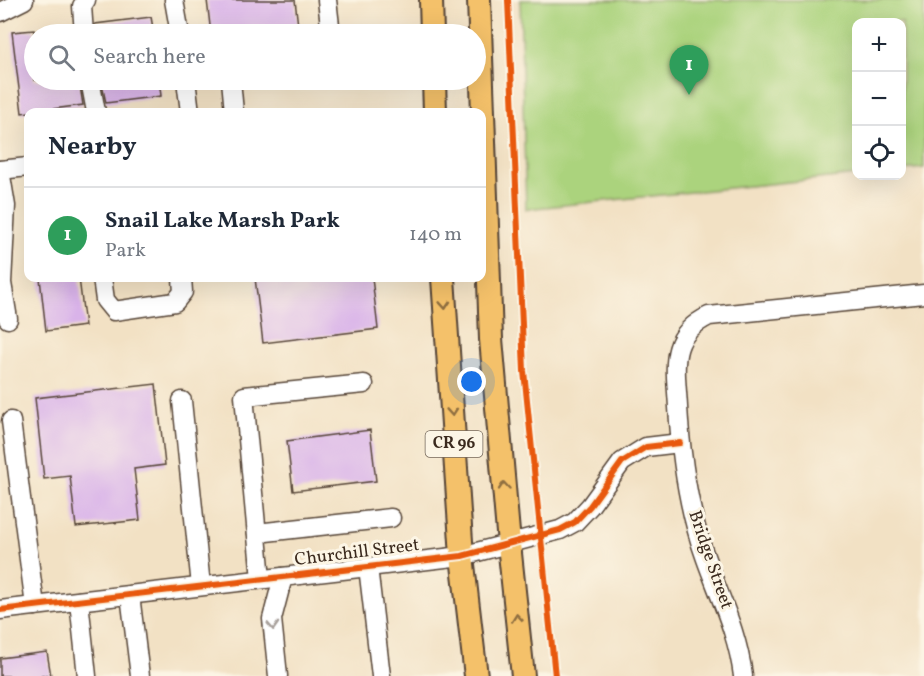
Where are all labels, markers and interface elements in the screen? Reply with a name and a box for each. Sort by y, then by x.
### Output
map controls [852,18,906,180]
button: + [852,18,906,72]
search box [24,24,486,90]
icon: search [45,41,78,74]
text: Search here [93,42,206,73]
pin: 1 [670,46,708,95]
button: − [852,72,906,126]
button: locate [852,126,906,180]
text: Nearby [48,129,137,165]
text: Snail Lake Marsh Park [105,206,340,237]
text: 1 [63,221,72,249]
text: 140 m [409,221,462,249]
text: Park [105,237,146,265]
one-way arrow [438,300,451,309]
your location [457,367,486,396]
one-way arrow [445,407,458,416]
road number: CR 96 [426,431,482,457]
one-way arrow [498,481,511,490]
street label: Bridge Street [681,507,739,613]
street label: Churchill Street [293,533,421,573]
one-way arrow [511,613,524,622]
one-way arrow [267,622,280,631]

